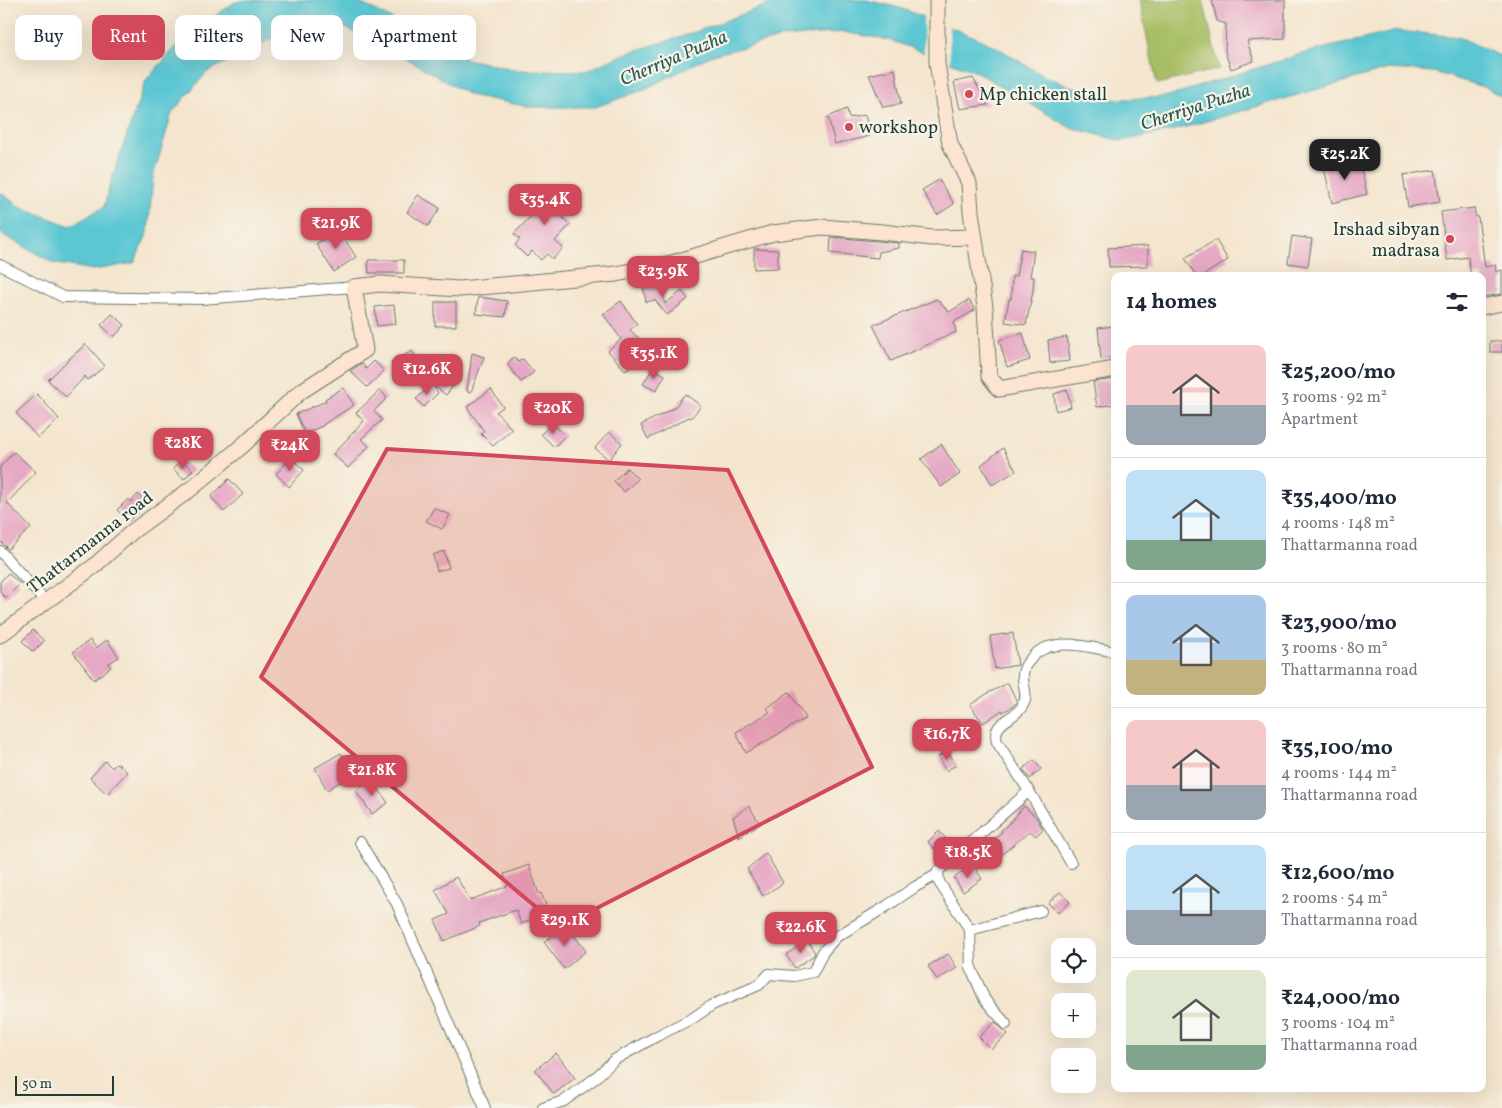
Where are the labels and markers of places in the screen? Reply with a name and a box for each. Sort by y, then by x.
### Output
place label: Mp chicken stall [979,83,1107,108]
marker: Mp chicken stall [963,88,975,100]
place label: workshop [859,116,938,141]
marker: workshop [843,121,855,133]
pin: ₹25.2K [1304,138,1386,181]
pin: ₹35.4K [504,184,586,226]
pin: ₹21.9K [295,208,377,250]
place label: Irshad sibyan madrasa [1333,218,1440,264]
marker: Irshad sibyan madrasa [1444,233,1456,245]
pin: ₹23.9K [622,256,704,298]
pin: ₹35.1K [613,338,695,380]
pin: ₹12.6K [386,354,468,396]
pin: ₹20K [523,392,583,435]
pin: ₹28K [153,428,213,470]
pin: ₹24K [260,430,320,472]
pin: ₹16.7K [906,718,988,761]
pin: ₹21.8K [331,754,413,797]
pin: ₹18.5K [927,836,1009,879]
pin: ₹29.1K [524,904,606,947]
pin: ₹22.6K [760,912,842,954]

